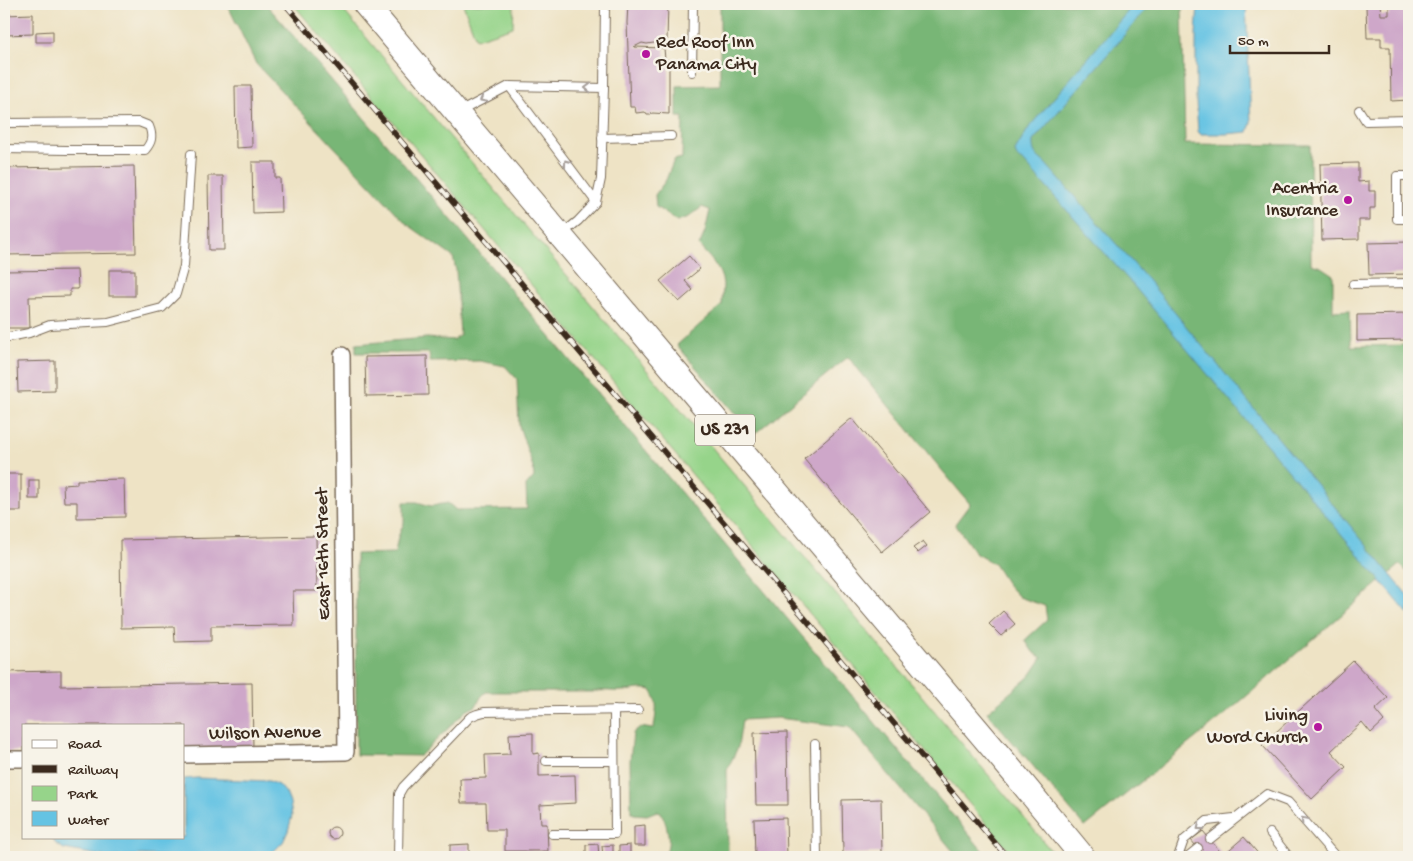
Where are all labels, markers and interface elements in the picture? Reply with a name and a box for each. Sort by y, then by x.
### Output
scale bar [1230,22,1329,54]
place label: Red Roof Inn Panama City [655,32,757,77]
text: 50 m [1238,33,1269,51]
marker: Red Roof Inn Panama City [640,48,652,60]
one-way arrow [583,82,591,93]
one-way arrow [479,93,488,103]
one-way arrow [564,159,573,169]
place label: Acentria Insurance [1266,178,1339,223]
marker: Acentria Insurance [1342,194,1354,206]
road number: US 231 [695,414,755,446]
street label: East 16th Street [311,486,337,620]
place label: Living Word Church [1207,705,1308,750]
marker: Living Word Church [1312,721,1324,733]
street label: Wilson Avenue [209,722,321,746]
legend [22,724,185,838]
text: Road [68,736,102,754]
text: Railway [68,762,119,780]
text: Park [67,786,98,804]
text: Water [68,812,110,830]
one-way arrow [1300,817,1309,826]
one-way arrow [1197,822,1206,830]

